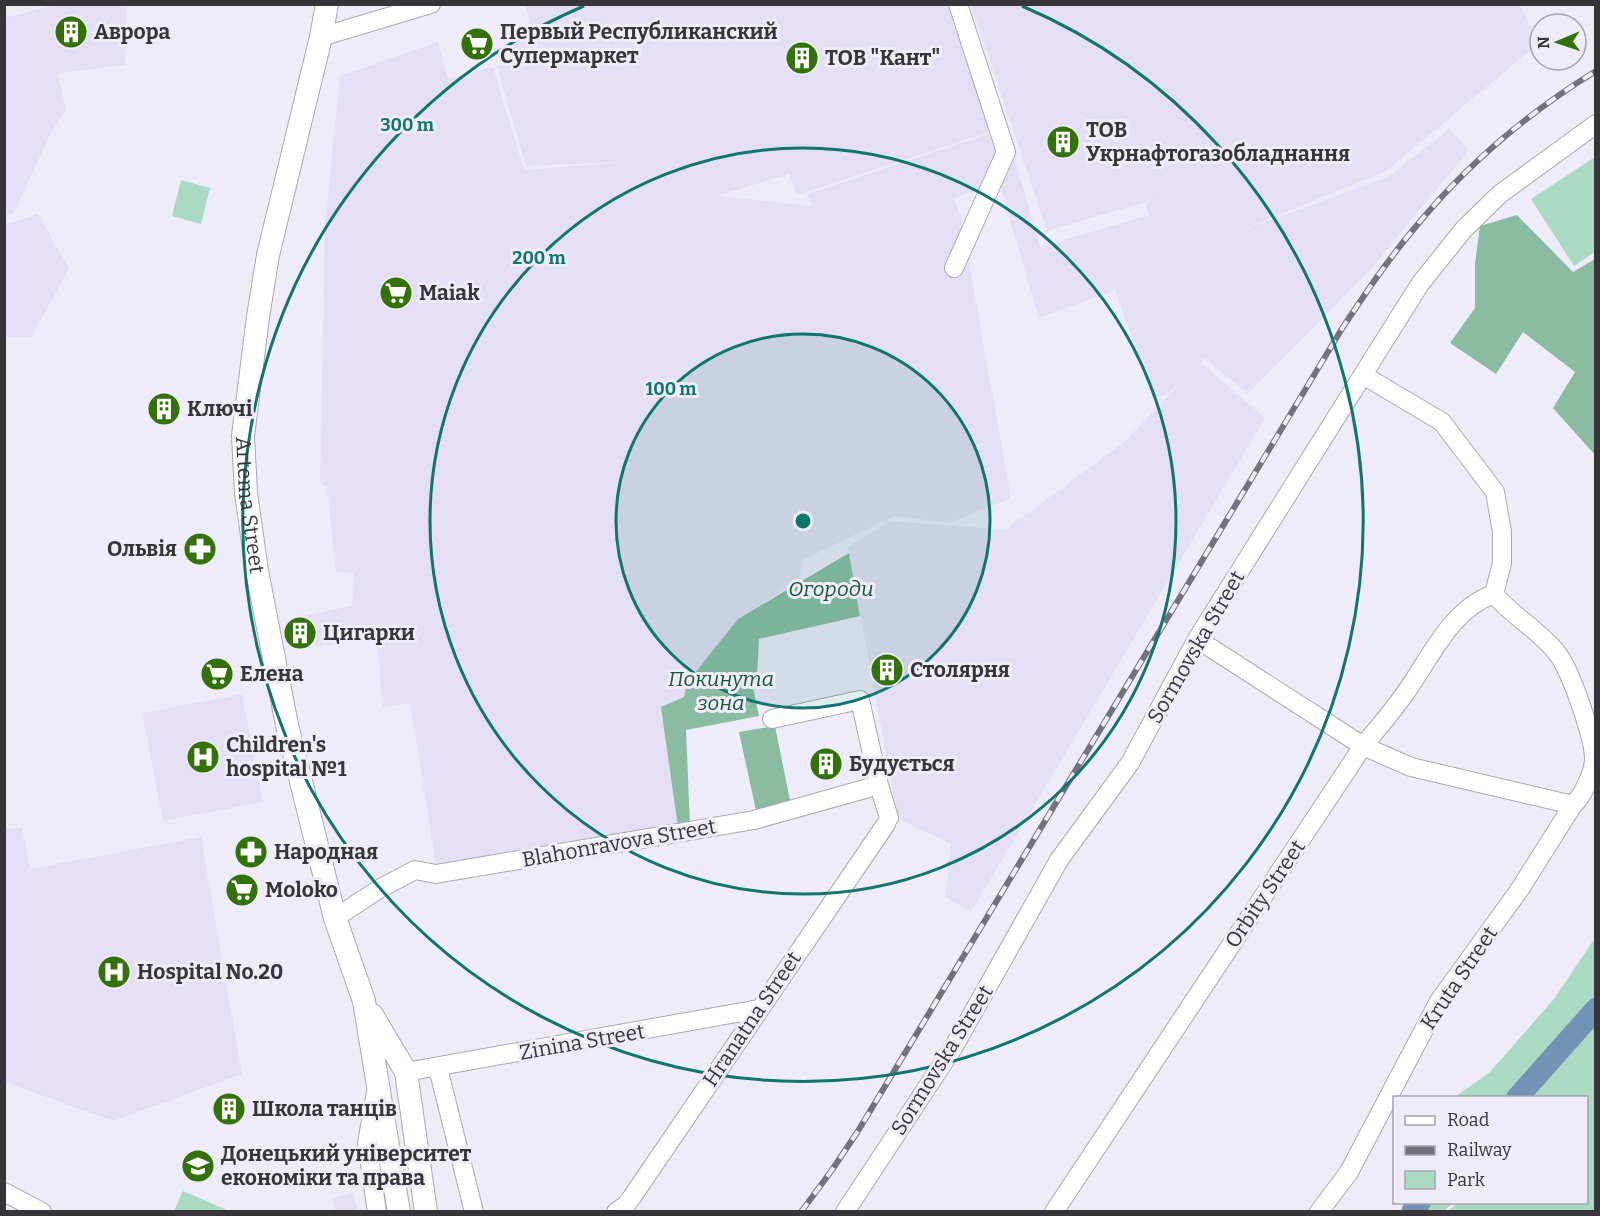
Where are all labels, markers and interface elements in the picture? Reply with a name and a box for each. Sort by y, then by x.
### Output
north arrow [1528,12,1588,72]
building icon: Аврора [53,14,89,50]
place label: Аврора [94,19,170,45]
place label: Первый Республиканский Супермаркет [500,19,778,69]
supermarket icon: Первый Республиканский Супермаркет [459,26,495,62]
text: N [1534,36,1553,49]
building icon: ТОВ "Кант" [784,40,820,76]
place label: ТОВ "Кант" [825,45,940,71]
text: 300 m [380,114,434,136]
place label: ТОВ Укрнафтогазобладнання [1086,117,1350,167]
building icon: ТОВ Укрнафтогазобладнання [1045,124,1081,160]
text: 200 m [512,247,566,269]
supermarket icon: Maiak [378,275,414,311]
place label: Maiak [419,280,480,306]
text: 100 m [645,378,697,400]
building icon: Ключі [146,391,182,427]
place label: Ключі [187,396,253,422]
street label: Artema Street [230,436,270,576]
centre of rings [793,511,813,531]
pharmacy icon: Ольвія [182,531,218,567]
place label: Ольвія [107,536,177,562]
street label: Sormovska Street [1142,566,1250,728]
park label: Огороди [788,576,874,602]
building icon: Цигарки [282,615,318,651]
place label: Цигарки [323,620,415,646]
building icon: Столярня [869,652,905,688]
supermarket icon: Елена [199,656,235,692]
place label: Столярня [910,657,1010,683]
place label: Елена [240,661,304,687]
park label: Покинута зона [668,666,774,716]
place label: Children's hospital №1 [226,732,347,782]
hospital icon: Children's hospital №1 [185,739,221,775]
building icon: Будується [808,746,844,782]
place label: Будується [849,751,955,777]
street label: Blahonravova Street [520,813,718,873]
pharmacy icon: Народная [233,834,269,870]
street label: Orbity Street [1219,835,1311,953]
place label: Народная [274,839,378,865]
supermarket icon: Moloko [224,872,260,908]
place label: Moloko [265,877,338,903]
street label: Kruta Street [1415,921,1503,1035]
street label: Hranatna Street [697,946,807,1092]
hospital icon: Hospital No.20 [96,954,132,990]
place label: Hospital No.20 [137,959,283,985]
street label: Sormovska Street [885,980,999,1140]
street label: Zinina Street [517,1018,647,1066]
building icon: Школа танців [211,1091,247,1127]
place label: Школа танців [252,1096,397,1122]
legend [1393,1096,1588,1204]
text: Road [1447,1109,1490,1131]
text: Railway [1447,1139,1512,1161]
place label: Донецький університет економіки та права [221,1141,472,1191]
school or university icon: Донецький університет економіки та права [180,1148,216,1184]
text: Park [1447,1169,1486,1191]

